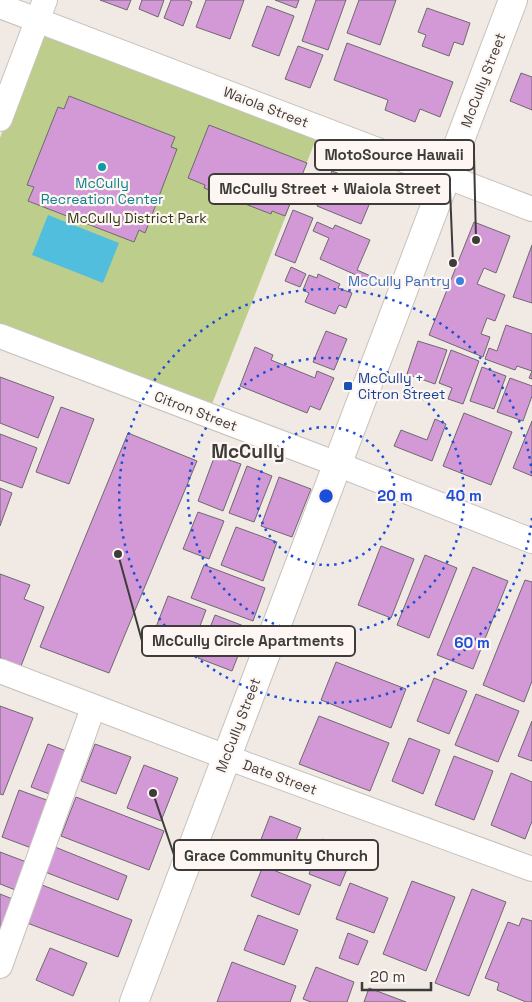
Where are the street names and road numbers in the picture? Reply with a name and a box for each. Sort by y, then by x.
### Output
street label: McCully Street [457,30,509,130]
street label: Waiola Street [221,82,311,132]
street label: Citron Street [152,387,240,435]
street label: McCully Street [212,675,264,775]
street label: Date Street [240,755,320,799]

